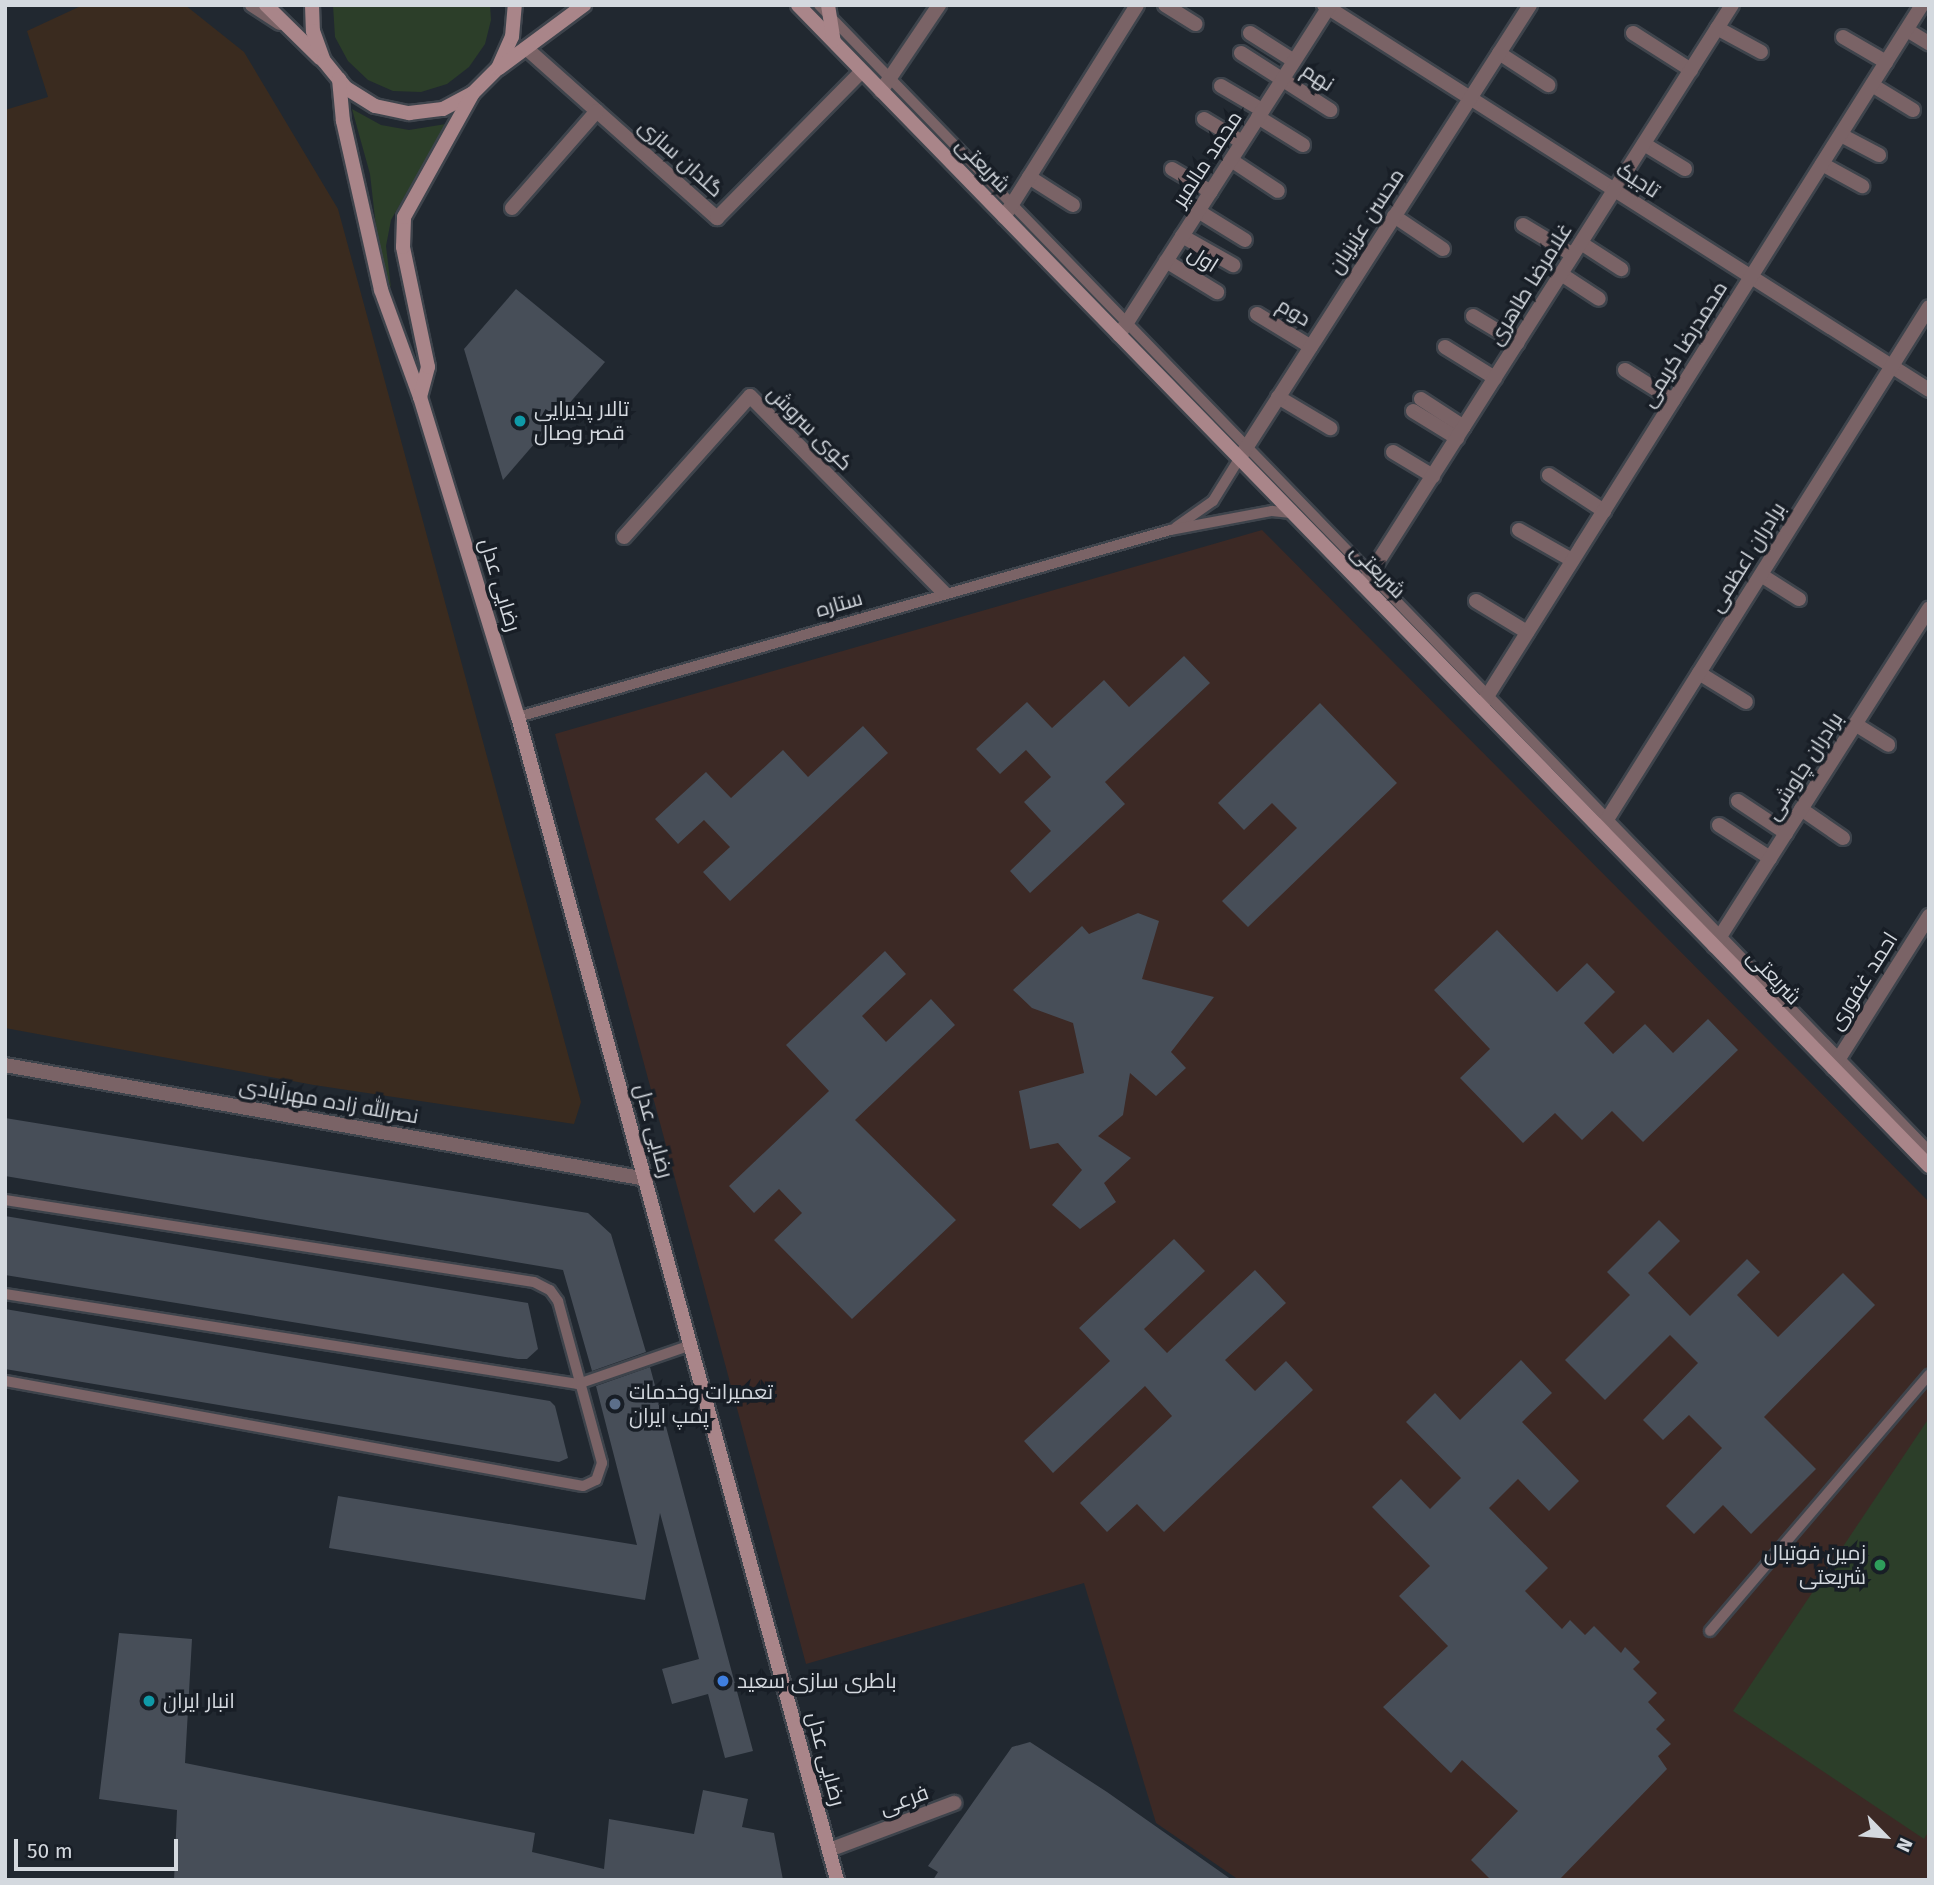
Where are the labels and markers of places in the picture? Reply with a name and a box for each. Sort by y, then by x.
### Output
place label: تالار پذیرایی قصر وصال [534,396,629,446]
marker: تالار پذیرایی قصر وصال [512,413,528,429]
place label: تعمیرات وخدمات پمپ ایران [629,1379,773,1429]
marker: تعمیرات وخدمات پمپ ایران [607,1396,623,1412]
place label: زمین فوتبال شریعتی [1764,1540,1866,1590]
marker: زمین فوتبال شریعتی [1872,1557,1888,1573]
place label: باطری سازی سعید [737,1668,897,1694]
marker: باطری سازی سعید [715,1673,731,1689]
place label: انبار ایران [163,1688,235,1714]
marker: انبار ایران [141,1693,157,1709]

